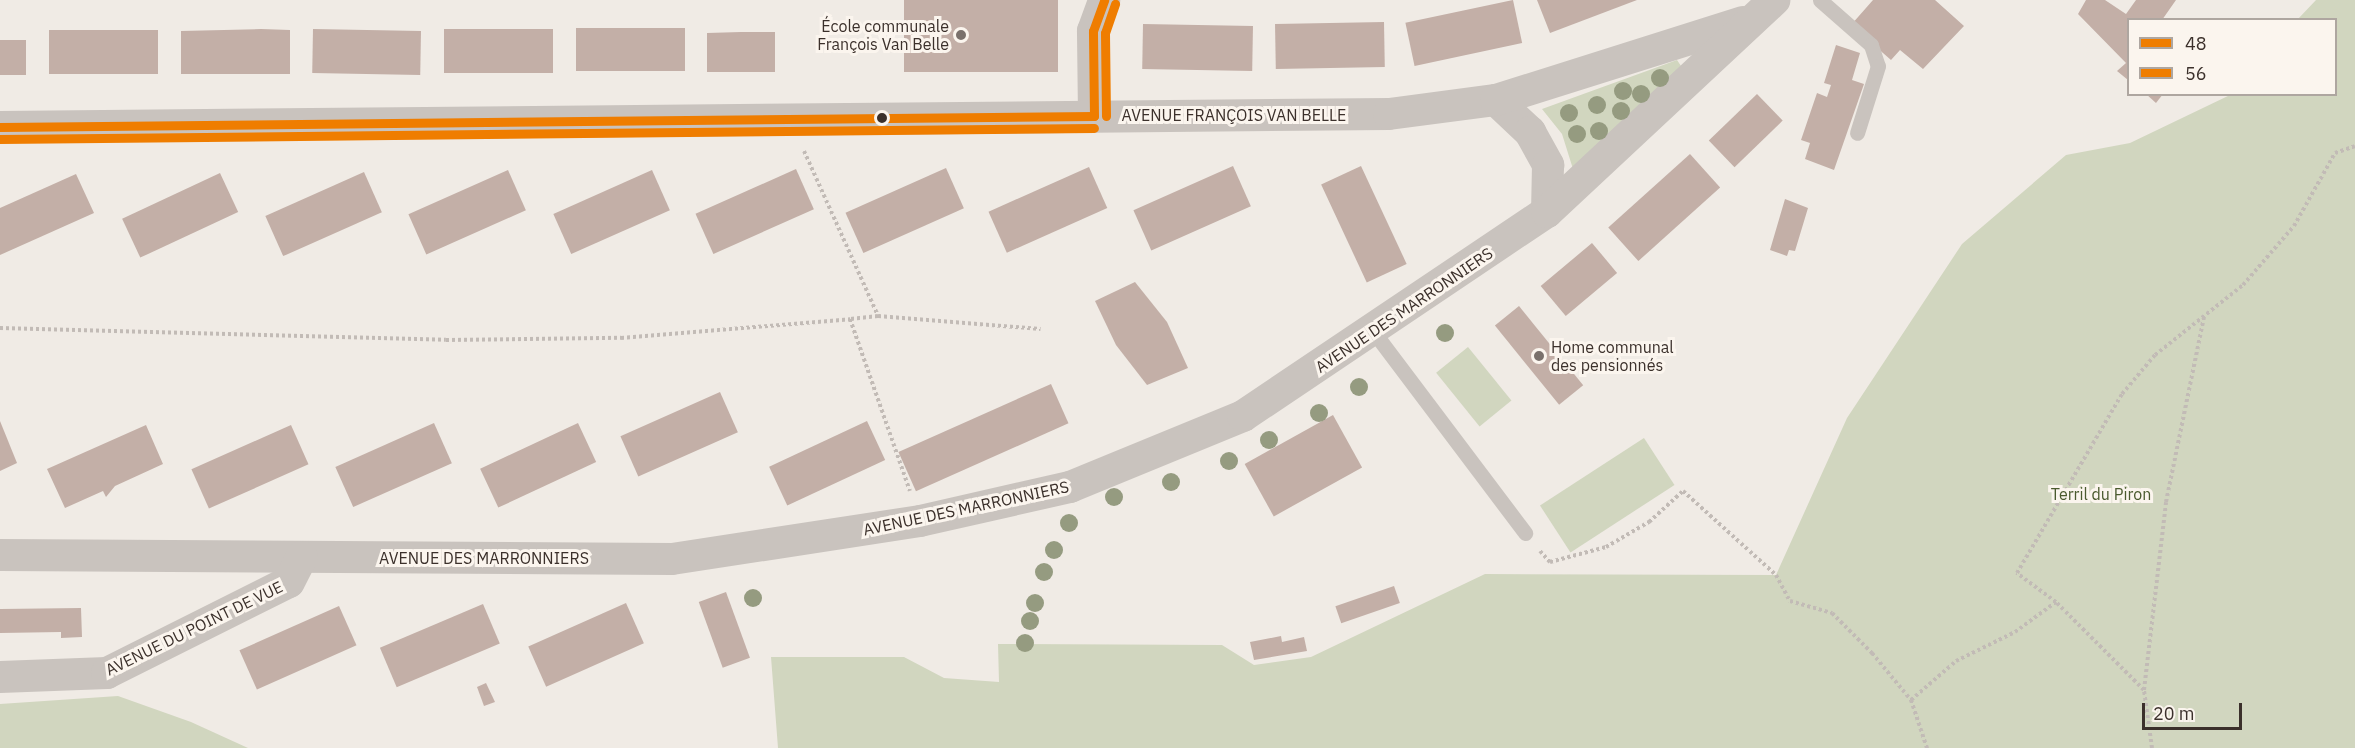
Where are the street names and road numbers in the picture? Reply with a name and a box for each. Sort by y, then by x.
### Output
street label: AVENUE FRANÇOIS VAN BELLE [1122,105,1346,125]
street label: AVENUE DES MARRONNIERS [1312,243,1496,377]
street label: AVENUE DES MARRONNIERS [861,477,1071,539]
street label: AVENUE DES MARRONNIERS [379,548,589,568]
street label: AVENUE DU POINT DE VUE [102,577,286,679]

